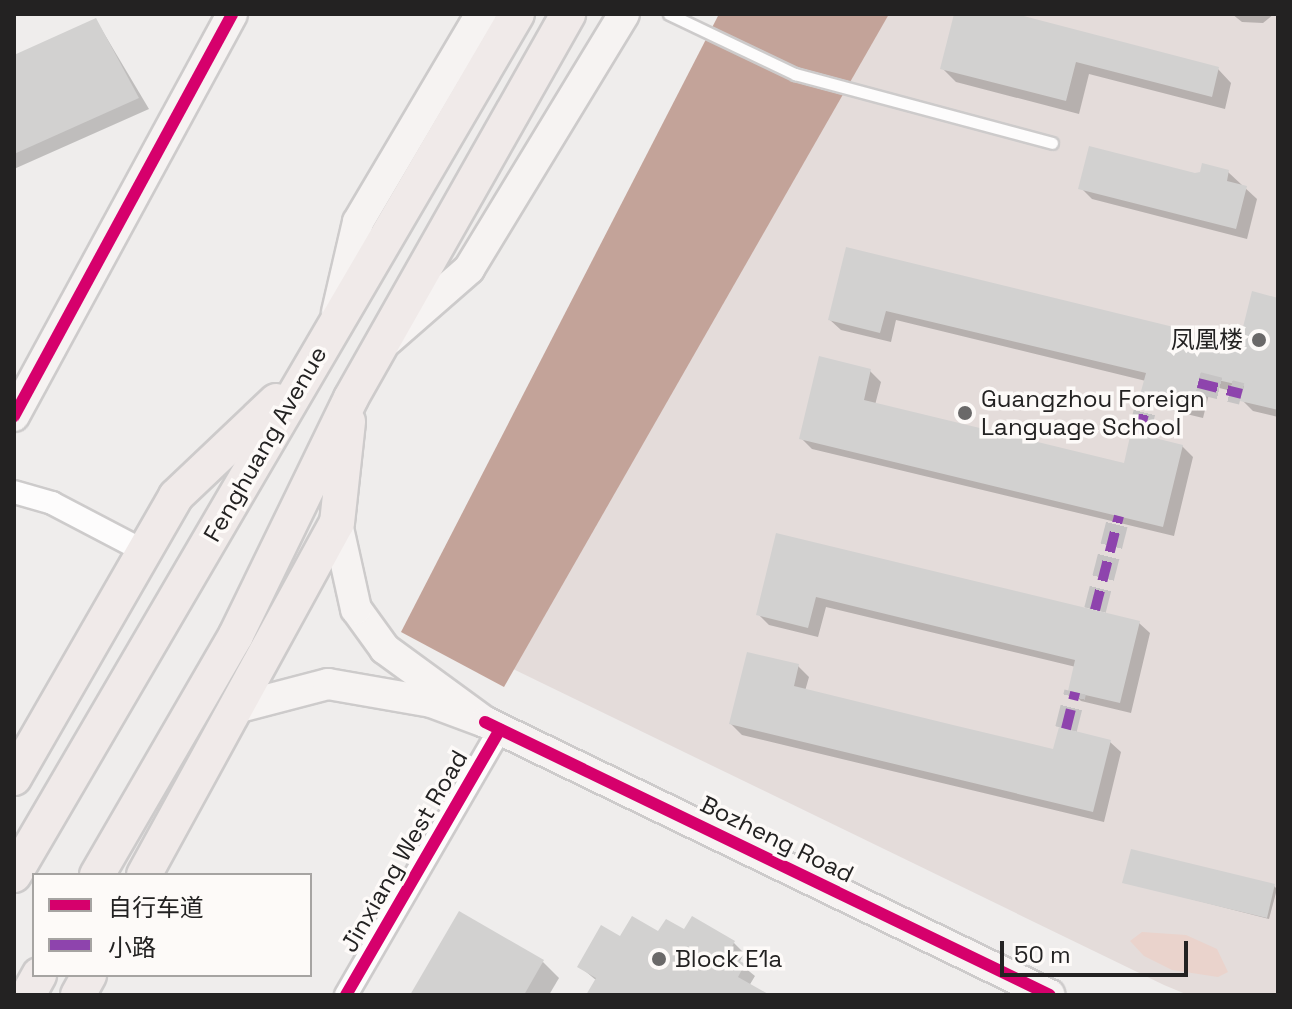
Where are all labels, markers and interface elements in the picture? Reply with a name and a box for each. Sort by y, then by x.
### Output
place label: 凤凰楼 [1171,326,1243,354]
marker: 凤凰楼 [1250,331,1268,349]
street label: Fenghuang Avenue [197,341,333,547]
place label: Guangzhou Foreign Language School [981,385,1205,441]
marker: Guangzhou Foreign Language School [956,404,974,422]
street label: Jinxiang West Road [334,745,474,957]
street label: Bozheng Road [696,789,858,889]
legend [32,873,312,977]
text: 自行车道 [108,892,204,923]
scale bar [1004,925,1192,975]
text: 小路 [108,932,156,963]
text: 50 m [1014,939,1071,970]
place label: Block E1a [675,945,782,973]
marker: Block E1a [650,950,668,968]

